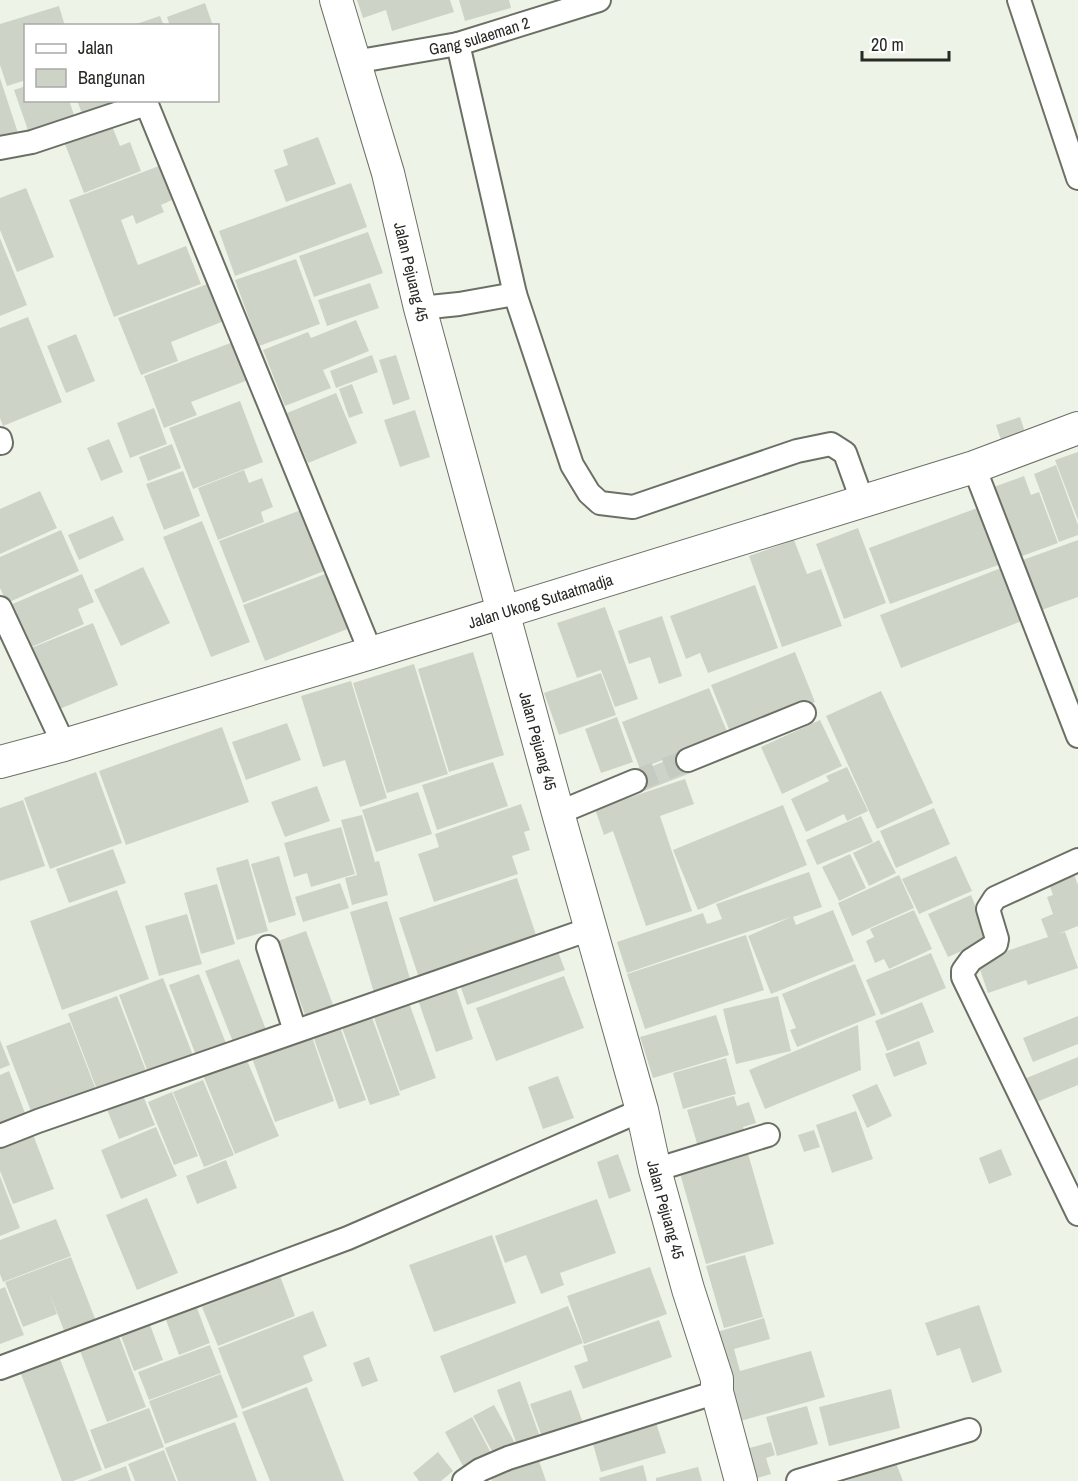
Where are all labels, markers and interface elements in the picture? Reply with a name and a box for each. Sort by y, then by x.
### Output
street label: Gang sulaeman 2 [427,11,532,60]
legend [24,24,219,102]
scale bar [862,24,949,62]
text: 20 m [871,32,904,57]
text: Jalan [78,35,113,60]
text: Bangunan [78,65,145,90]
street label: Jalan Pejuang 45 [389,220,434,324]
street label: Jalan Ukong Sutaatmadja [465,568,616,633]
street label: Jalan Pejuang 45 [514,689,562,793]
street label: Jalan Pejuang 45 [642,1158,690,1261]

